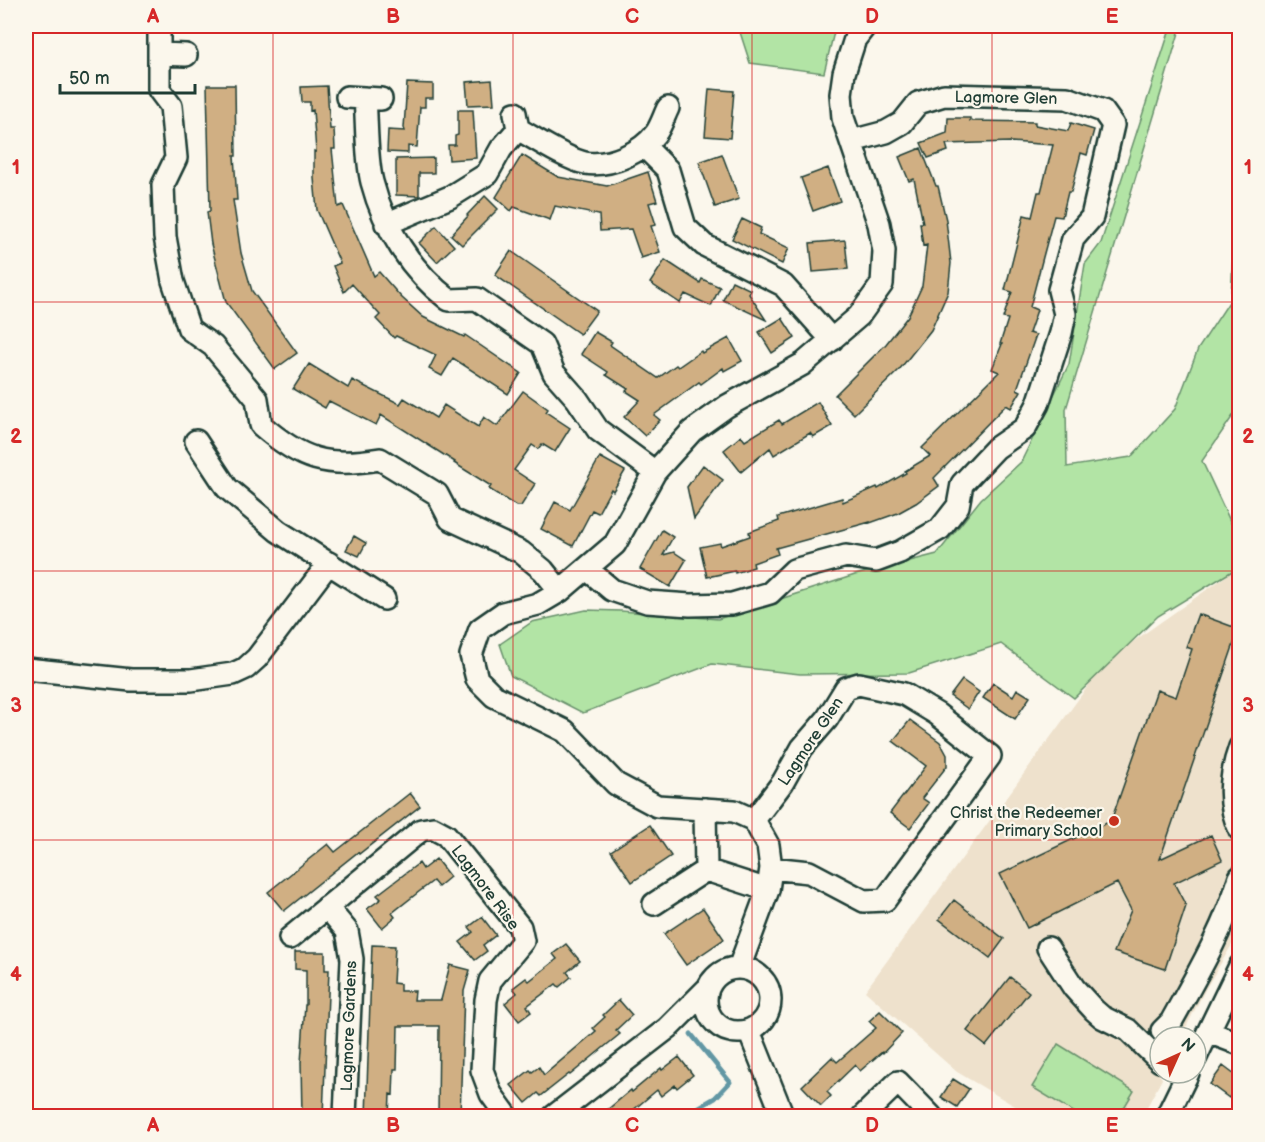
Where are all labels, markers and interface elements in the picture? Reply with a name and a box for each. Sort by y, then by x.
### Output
text: A [146,5,160,29]
text: B [386,5,400,29]
text: C [625,5,639,29]
text: D [865,5,879,29]
text: E [1106,5,1119,29]
scale bar [60,57,195,95]
text: 50 m [69,68,110,89]
street label: Lagmore Glen [955,88,1057,109]
text: 1 [12,156,20,180]
text: 1 [1244,156,1252,180]
text: 2 [10,425,22,449]
text: 2 [1242,425,1254,449]
text: 3 [10,694,22,718]
street label: Lagmore Glen [775,694,848,790]
text: 3 [1242,694,1254,718]
place label: Christ the Redeemer Primary School [950,804,1102,841]
marker: Christ the Redeemer Primary School [1107,814,1121,828]
street label: Lagmore Rise [447,842,523,934]
street label: Lagmore Gardens [338,960,361,1092]
text: 4 [10,963,22,987]
text: 4 [1242,963,1254,987]
north arrow [1148,1025,1208,1085]
text: N [1177,1034,1199,1056]
text: A [146,1114,160,1138]
text: B [386,1114,400,1138]
text: C [625,1114,639,1138]
text: D [865,1114,879,1138]
text: E [1106,1114,1119,1138]

